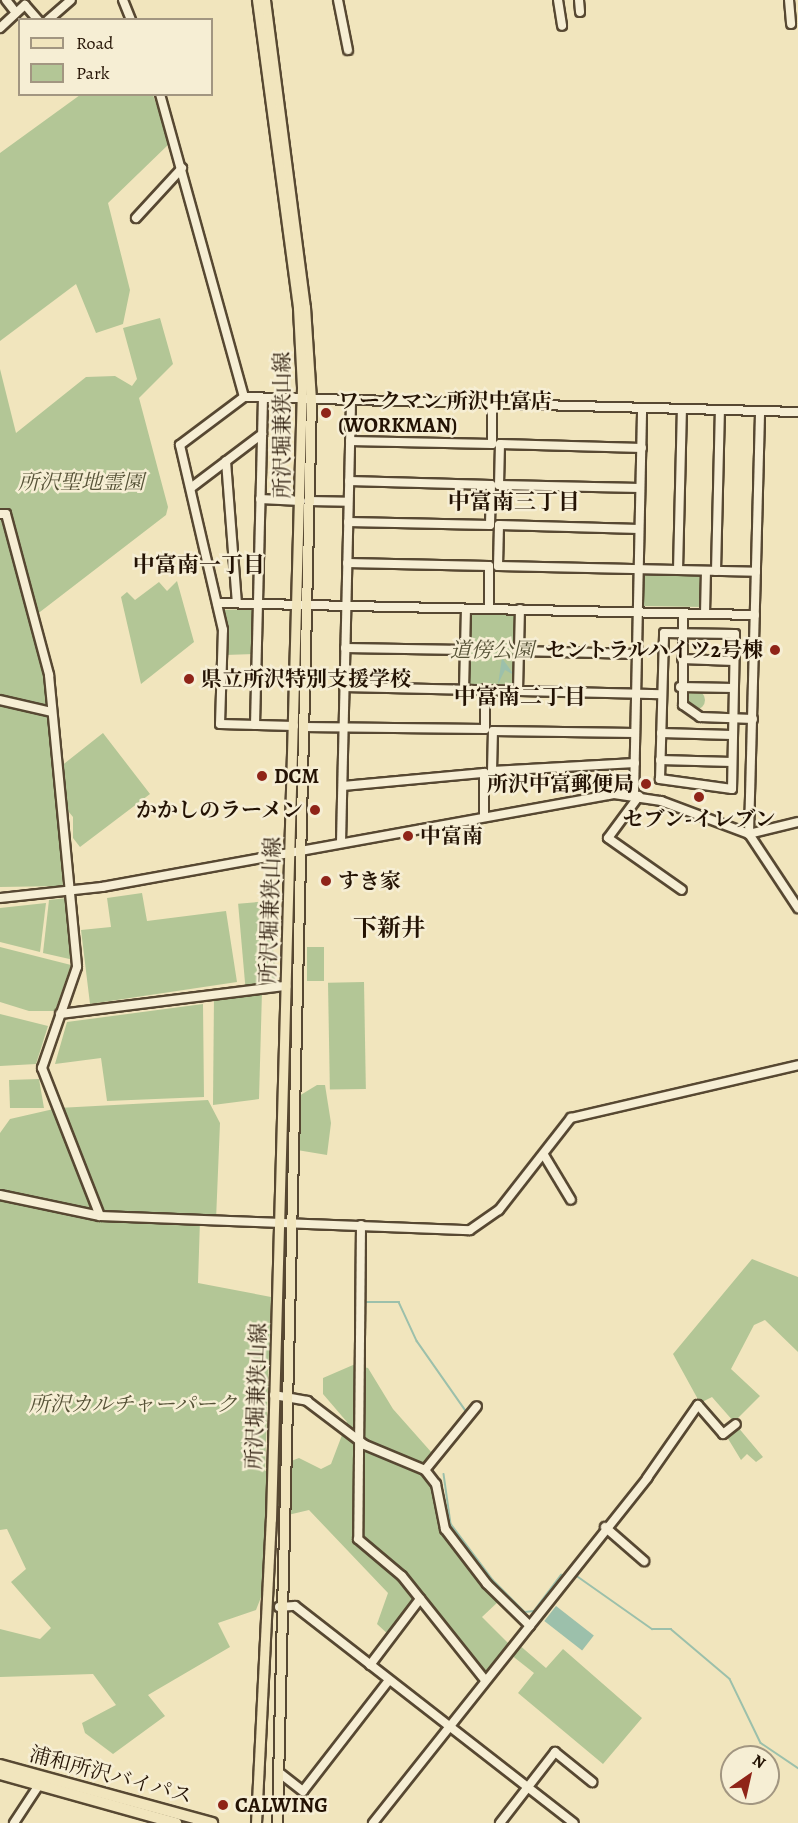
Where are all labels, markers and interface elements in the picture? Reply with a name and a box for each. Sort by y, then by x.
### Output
legend [18,18,213,96]
text: Road [76,31,113,55]
text: Park [76,61,110,85]
street label: 所沢堀兼狭山線 [269,352,295,498]
place label: ワークマン 所沢中富店 (WORKMAN) [338,388,552,438]
marker: ワークマン 所沢中富店 (WORKMAN) [319,406,333,420]
park label: 所沢聖地霊園 [18,469,144,495]
district label: 中富南三丁目 [448,490,580,516]
district label: 中富南一丁目 [133,553,265,579]
park label: 道傍公園 [450,637,534,663]
place label: セントラルハイツ2号棟 [543,637,763,663]
marker: セントラルハイツ2号棟 [768,643,782,657]
place label: 県立所沢特別支援学校 [201,666,411,692]
marker: 県立所沢特別支援学校 [182,672,196,686]
district label: 中富南二丁目 [454,685,586,711]
place label: DCM [274,763,319,789]
marker: DCM [255,769,269,783]
place label: 所沢中富郵便局 [487,771,634,797]
marker: 所沢中富郵便局 [639,777,653,791]
marker: セブン-イレブン [692,790,706,804]
place label: かかしのラーメン [135,797,303,823]
marker: かかしのラーメン [308,803,322,817]
place label: セブン-イレブン [622,806,776,832]
place label: 中富南 [420,823,483,849]
marker: 中富南 [401,829,415,843]
street label: 所沢堀兼狭山線 [255,836,285,984]
place label: すき家 [338,868,401,894]
marker: すき家 [319,874,333,888]
district label: 下新井 [353,915,425,943]
street label: 所沢堀兼狭山線 [241,1322,271,1470]
park label: 所沢カルチャーパーク [28,1391,238,1417]
street label: 浦和所沢バイパス [27,1741,195,1809]
north arrow [720,1745,780,1805]
text: N [748,1749,770,1774]
place label: CALWING [235,1792,328,1818]
marker: CALWING [216,1798,230,1812]

